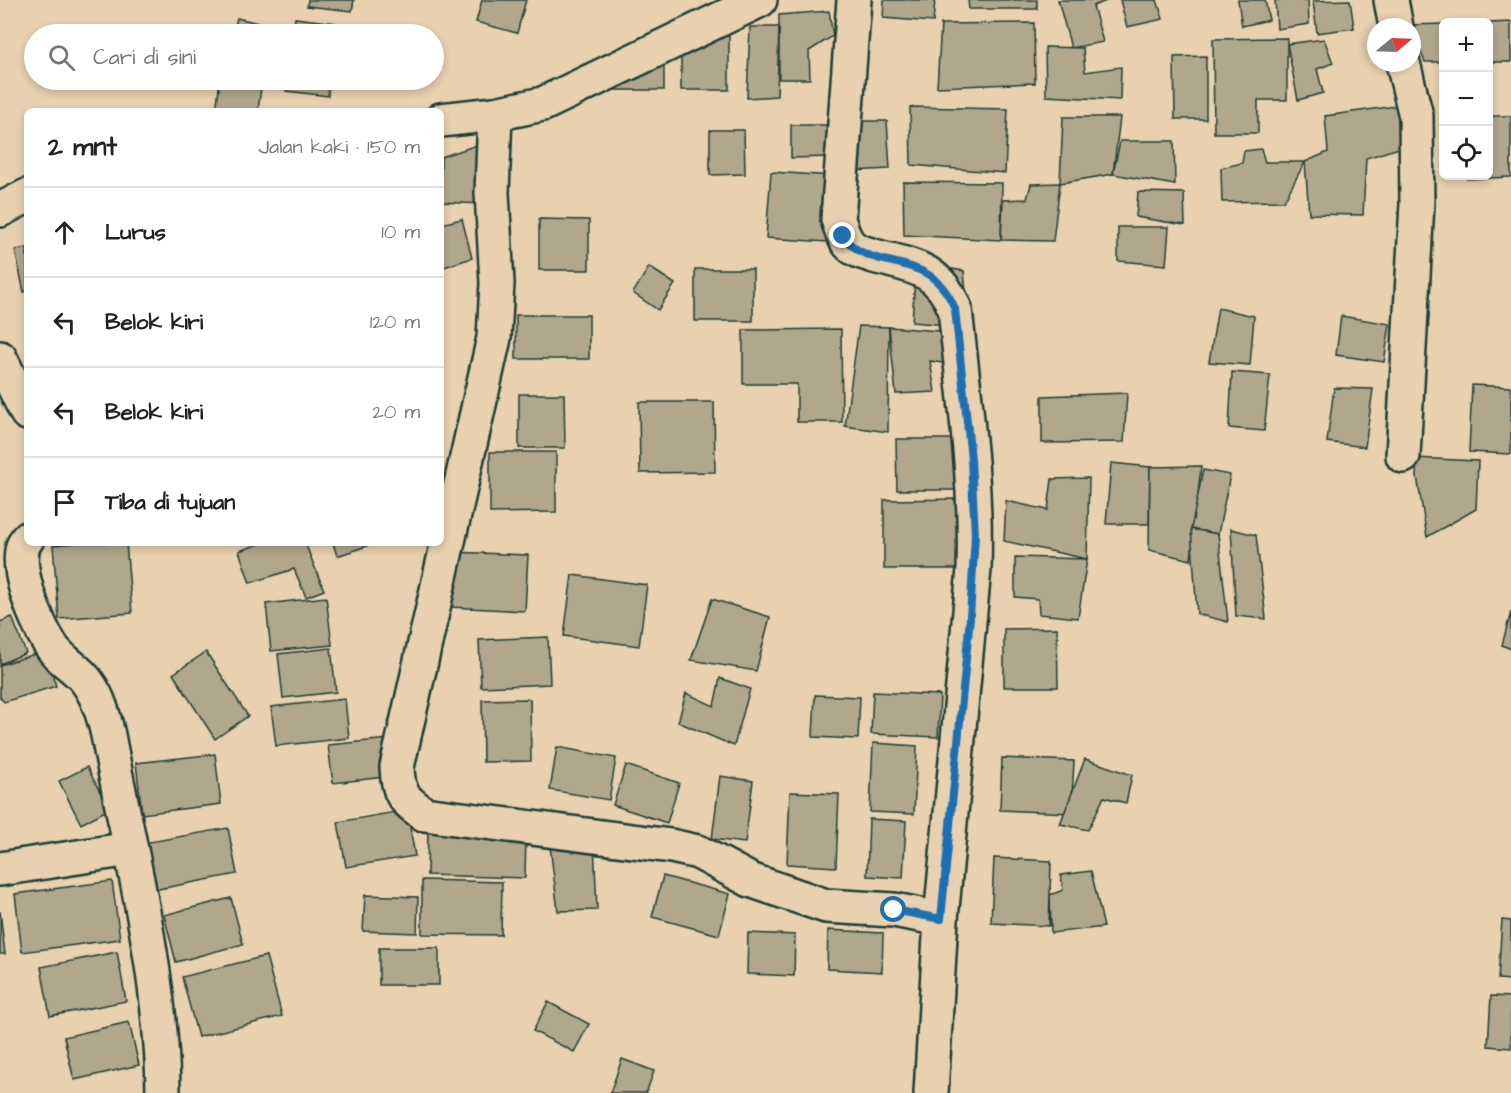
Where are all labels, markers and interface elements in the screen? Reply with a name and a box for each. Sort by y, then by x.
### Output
north arrow [1367,18,1421,72]
map controls [1439,18,1493,180]
button: + [1439,18,1493,72]
search box [24,24,444,90]
icon: search [45,41,78,74]
text: Cari di sini [93,42,196,73]
button: − [1439,72,1493,126]
button: locate [1439,126,1493,180]
text: 2 mnt [48,129,117,165]
text: Jalan kaki · 150 m [258,133,420,161]
icon: ahead [48,216,81,249]
text: Lurus [105,217,166,248]
text: 10 m [381,218,420,246]
route end [829,222,855,248]
icon: left [48,306,81,339]
text: Belok kiri [105,307,203,338]
text: 120 m [370,308,420,336]
icon: left [48,396,81,429]
text: Belok kiri [105,397,203,428]
text: 20 m [372,398,420,426]
icon: arrive [48,486,81,519]
text: Tiba di tujuan [105,487,235,518]
route start [880,896,906,922]

